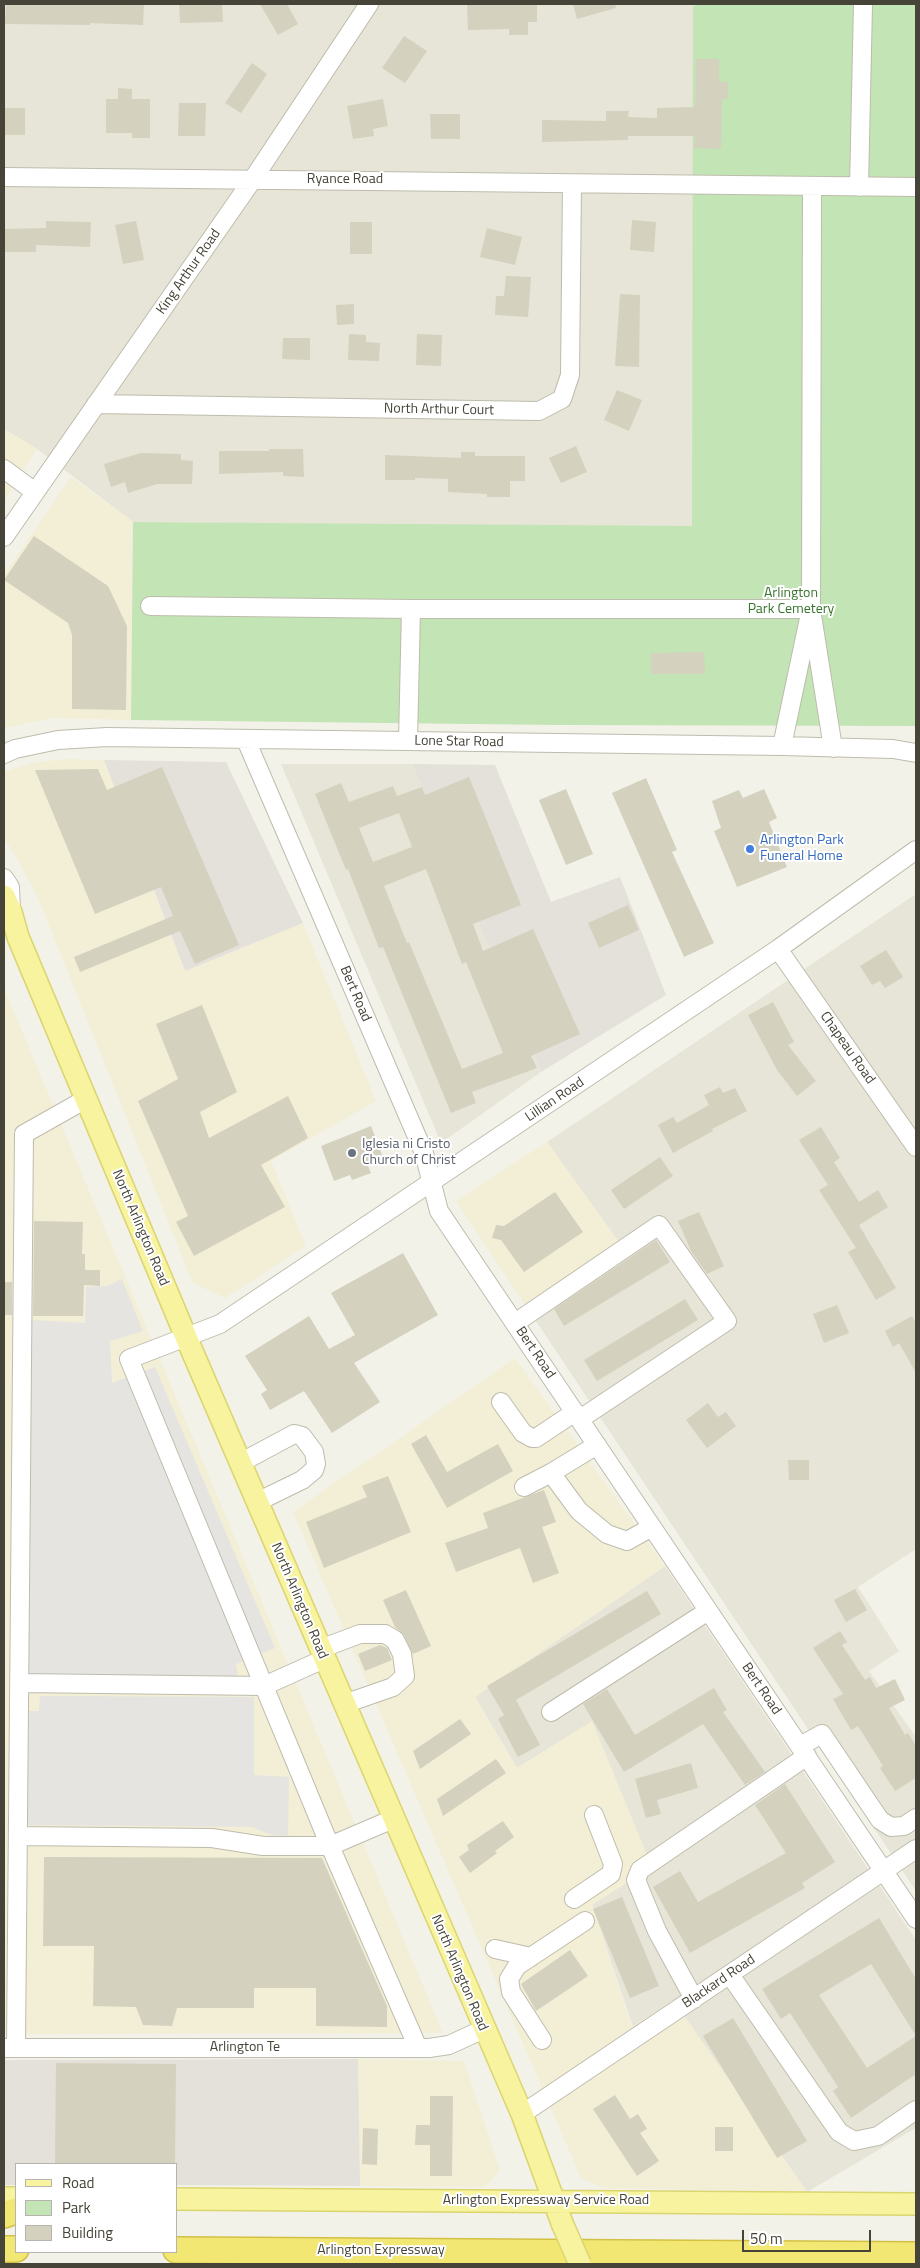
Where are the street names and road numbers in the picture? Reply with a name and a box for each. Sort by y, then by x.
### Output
street label: Ryance Road [307,172,383,188]
street label: King Arthur Road [153,226,225,318]
street label: North Arthur Court [384,401,494,419]
street label: Lone Star Road [414,733,504,751]
street label: Bert Road [336,964,374,1024]
street label: Chapeau Road [816,1009,878,1087]
street label: Lillian Road [522,1074,588,1126]
street label: North Arlington Road [108,1167,172,1289]
street label: Bert Road [512,1324,558,1382]
street label: North Arlington Road [267,1540,331,1662]
street label: Bert Road [738,1660,784,1718]
street label: North Arlington Road [427,1912,491,2034]
street label: Blackard Road [679,1952,759,2012]
street label: Arlington Te [210,2040,280,2056]
street label: Arlington Expressway Service Road [443,2193,649,2209]
street label: Arlington Expressway [317,2243,445,2259]

